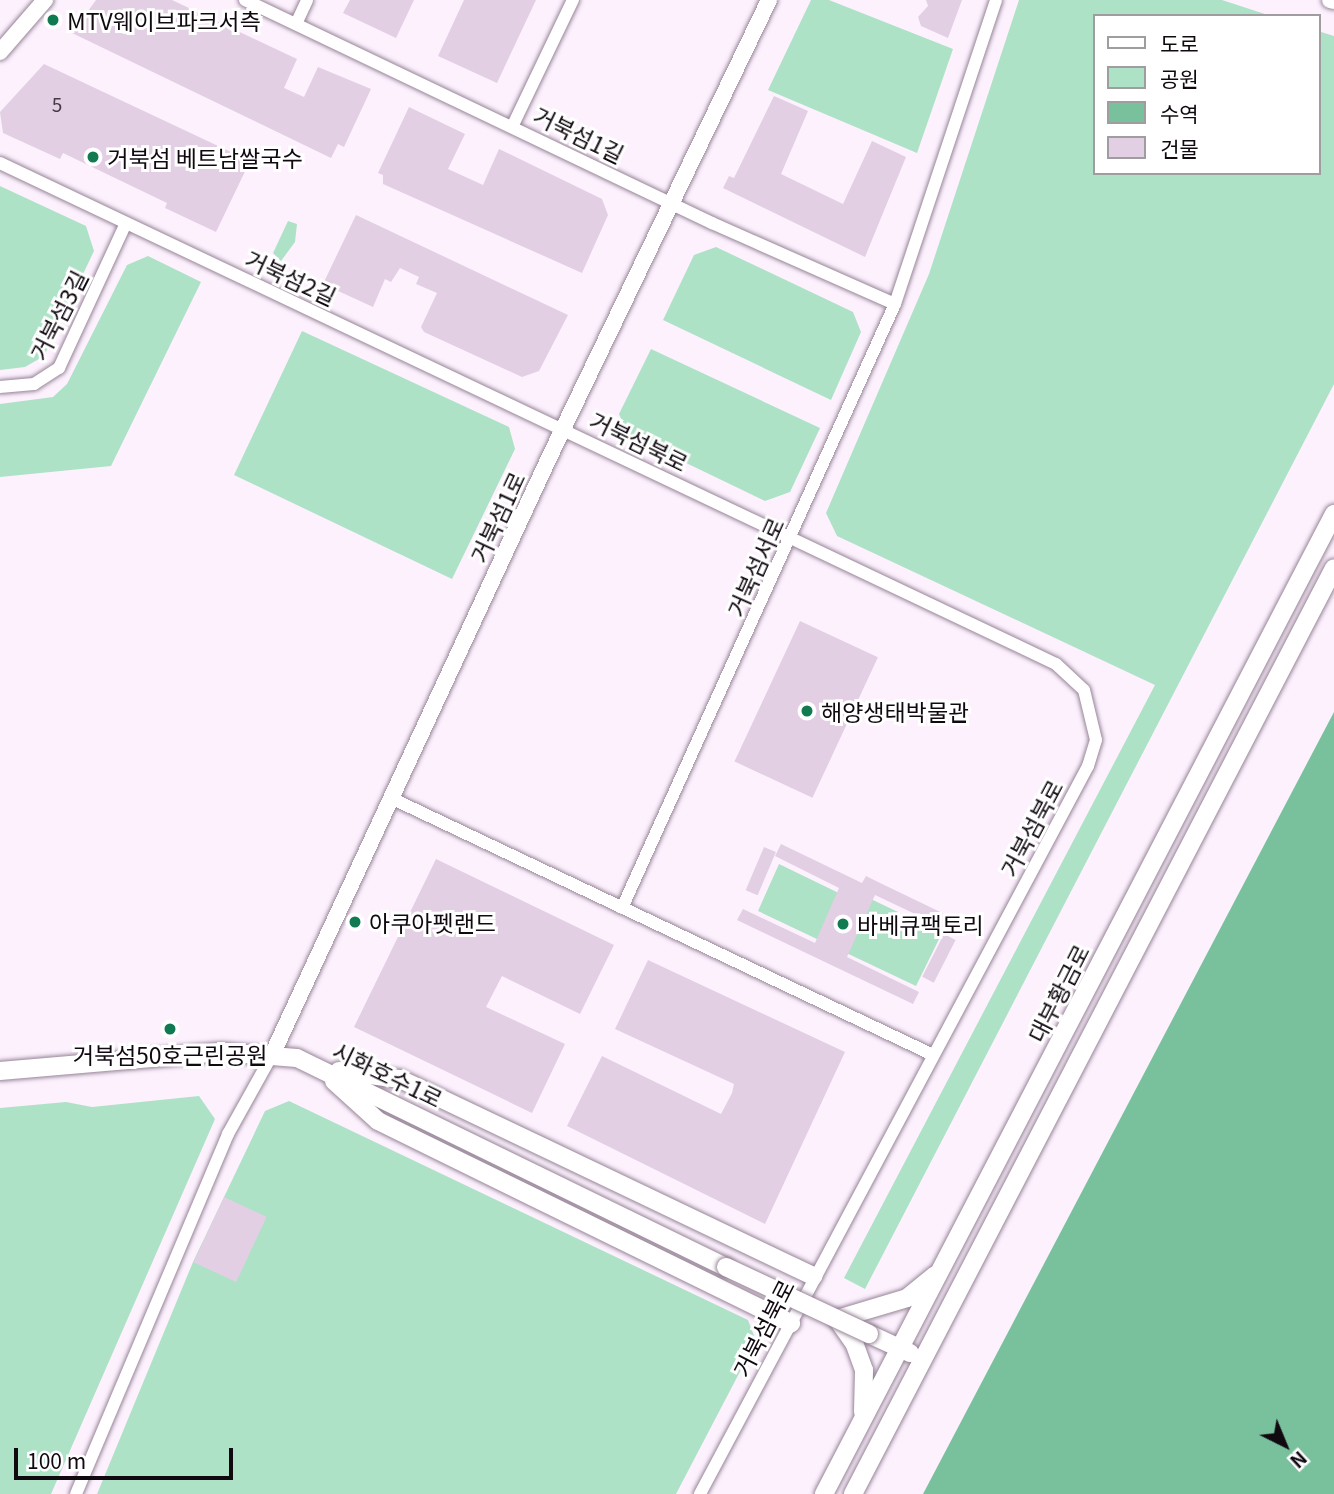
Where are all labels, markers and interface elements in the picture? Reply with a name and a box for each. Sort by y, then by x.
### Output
place label: MTV웨이브파크서측 [67,6,261,34]
marker: MTV웨이브파크서측 [45,12,61,28]
legend [1092,14,1320,175]
text: 도로 [1160,28,1199,58]
text: 공원 [1160,63,1199,93]
house number: 5 [52,93,62,115]
text: 수역 [1160,98,1199,128]
street label: 거북섬1길 [529,100,629,168]
text: 건물 [1160,133,1199,163]
place label: 거북섬 베트남쌀국수 [107,143,303,171]
marker: 거북섬 베트남쌀국수 [85,149,101,165]
street label: 거북섬2길 [241,244,341,310]
street label: 거북섬3길 [24,265,92,365]
street label: 거북섬북로 [585,405,693,477]
street label: 거북섬1로 [464,467,530,567]
street label: 거북섬서로 [721,513,789,621]
place label: 해양생태박물관 [821,697,969,725]
marker: 해양생태박물관 [799,703,815,719]
street label: 거북섬북로 [994,775,1068,881]
place label: 아쿠아펫랜드 [369,908,496,936]
place label: 바베큐팩토리 [857,910,984,938]
marker: 아쿠아펫랜드 [347,914,363,930]
marker: 바베큐팩토리 [835,916,851,932]
street label: 대부황금로 [1022,940,1094,1046]
marker: 거북섬50호근린공원 [162,1021,178,1037]
street label: 시화호수1로 [329,1036,447,1112]
place label: 거북섬50호근린공원 [73,1040,267,1068]
street label: 거북섬북로 [727,1275,799,1381]
north arrow [1250,1410,1320,1480]
scale bar [18,1434,236,1478]
text: 100 m [27,1445,86,1475]
text: N [1285,1446,1314,1475]

